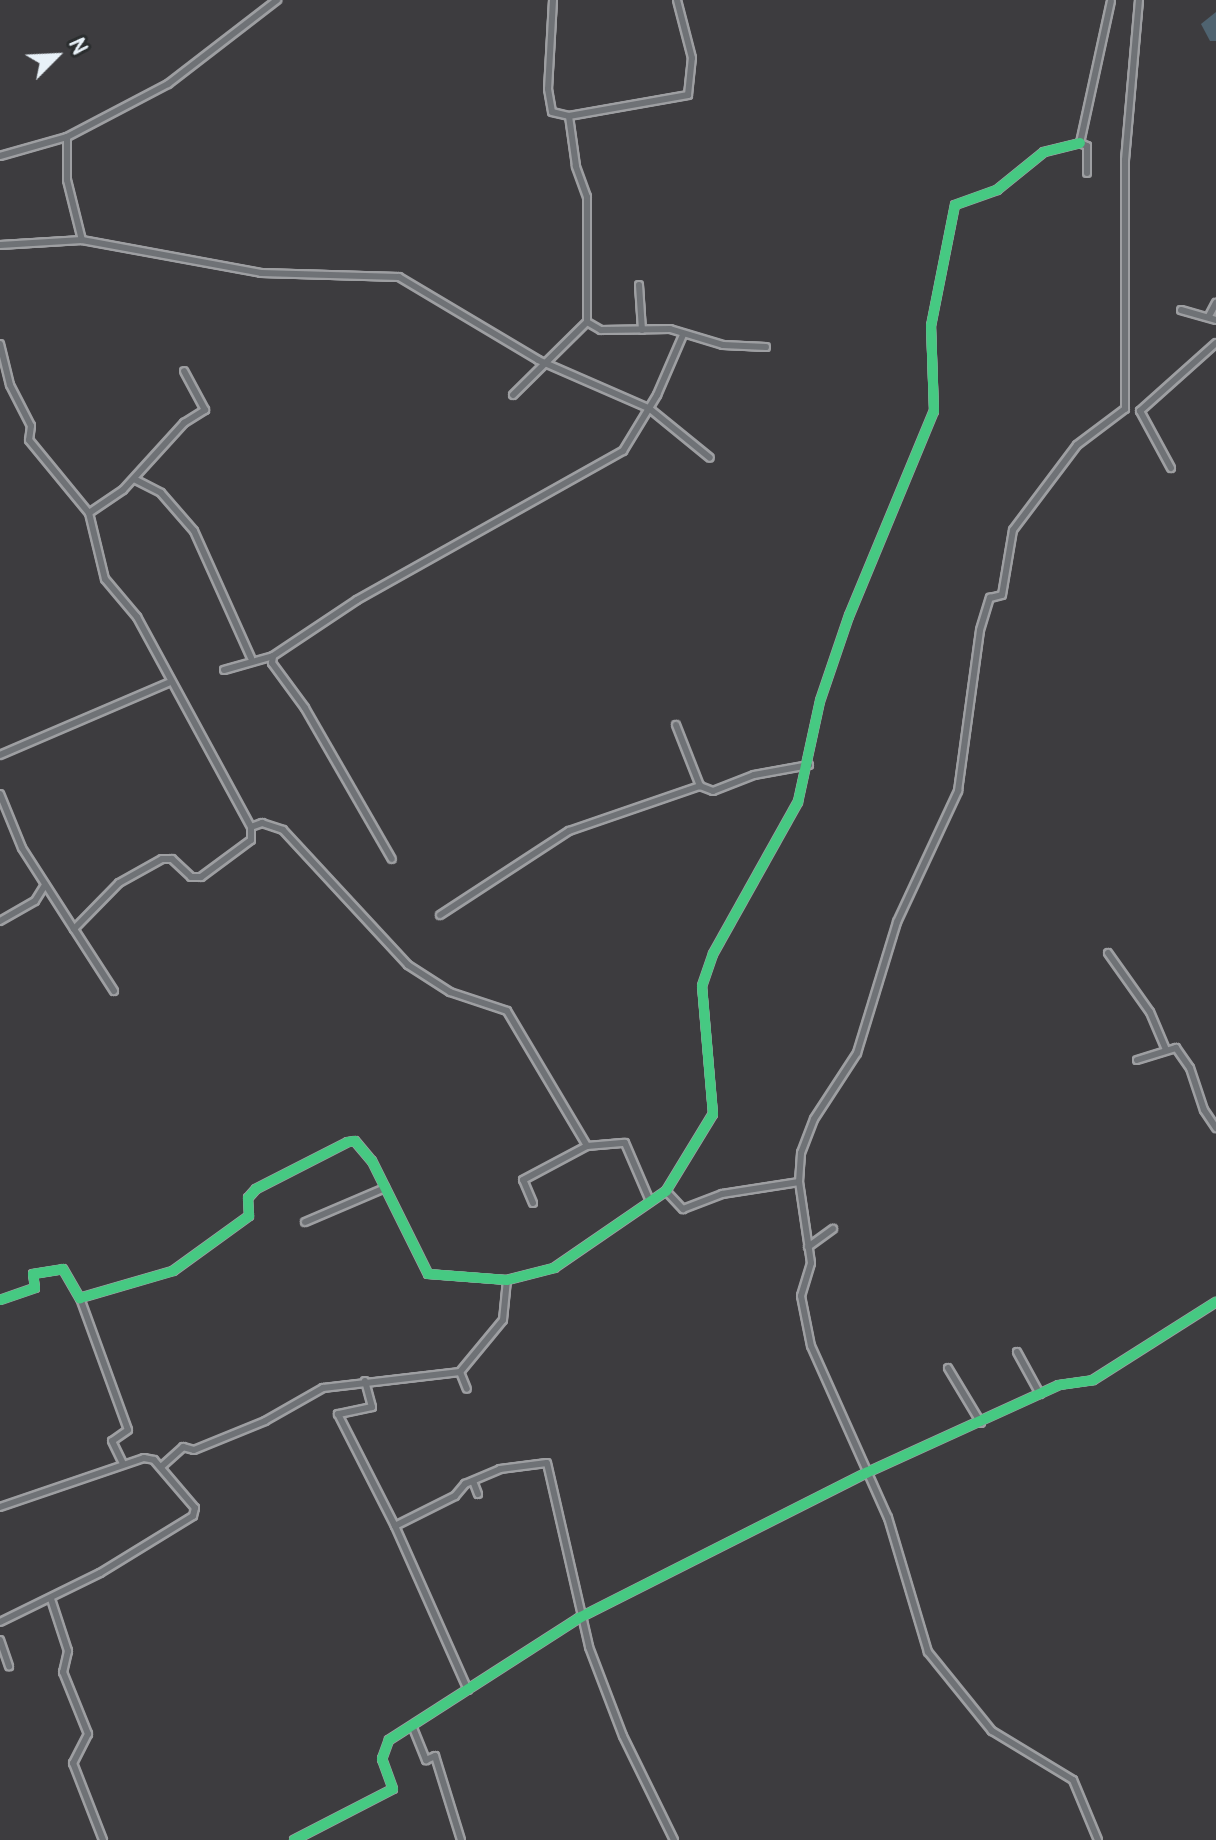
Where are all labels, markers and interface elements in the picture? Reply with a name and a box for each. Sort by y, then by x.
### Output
north arrow [16,16,96,96]
text: N [62,34,94,59]

